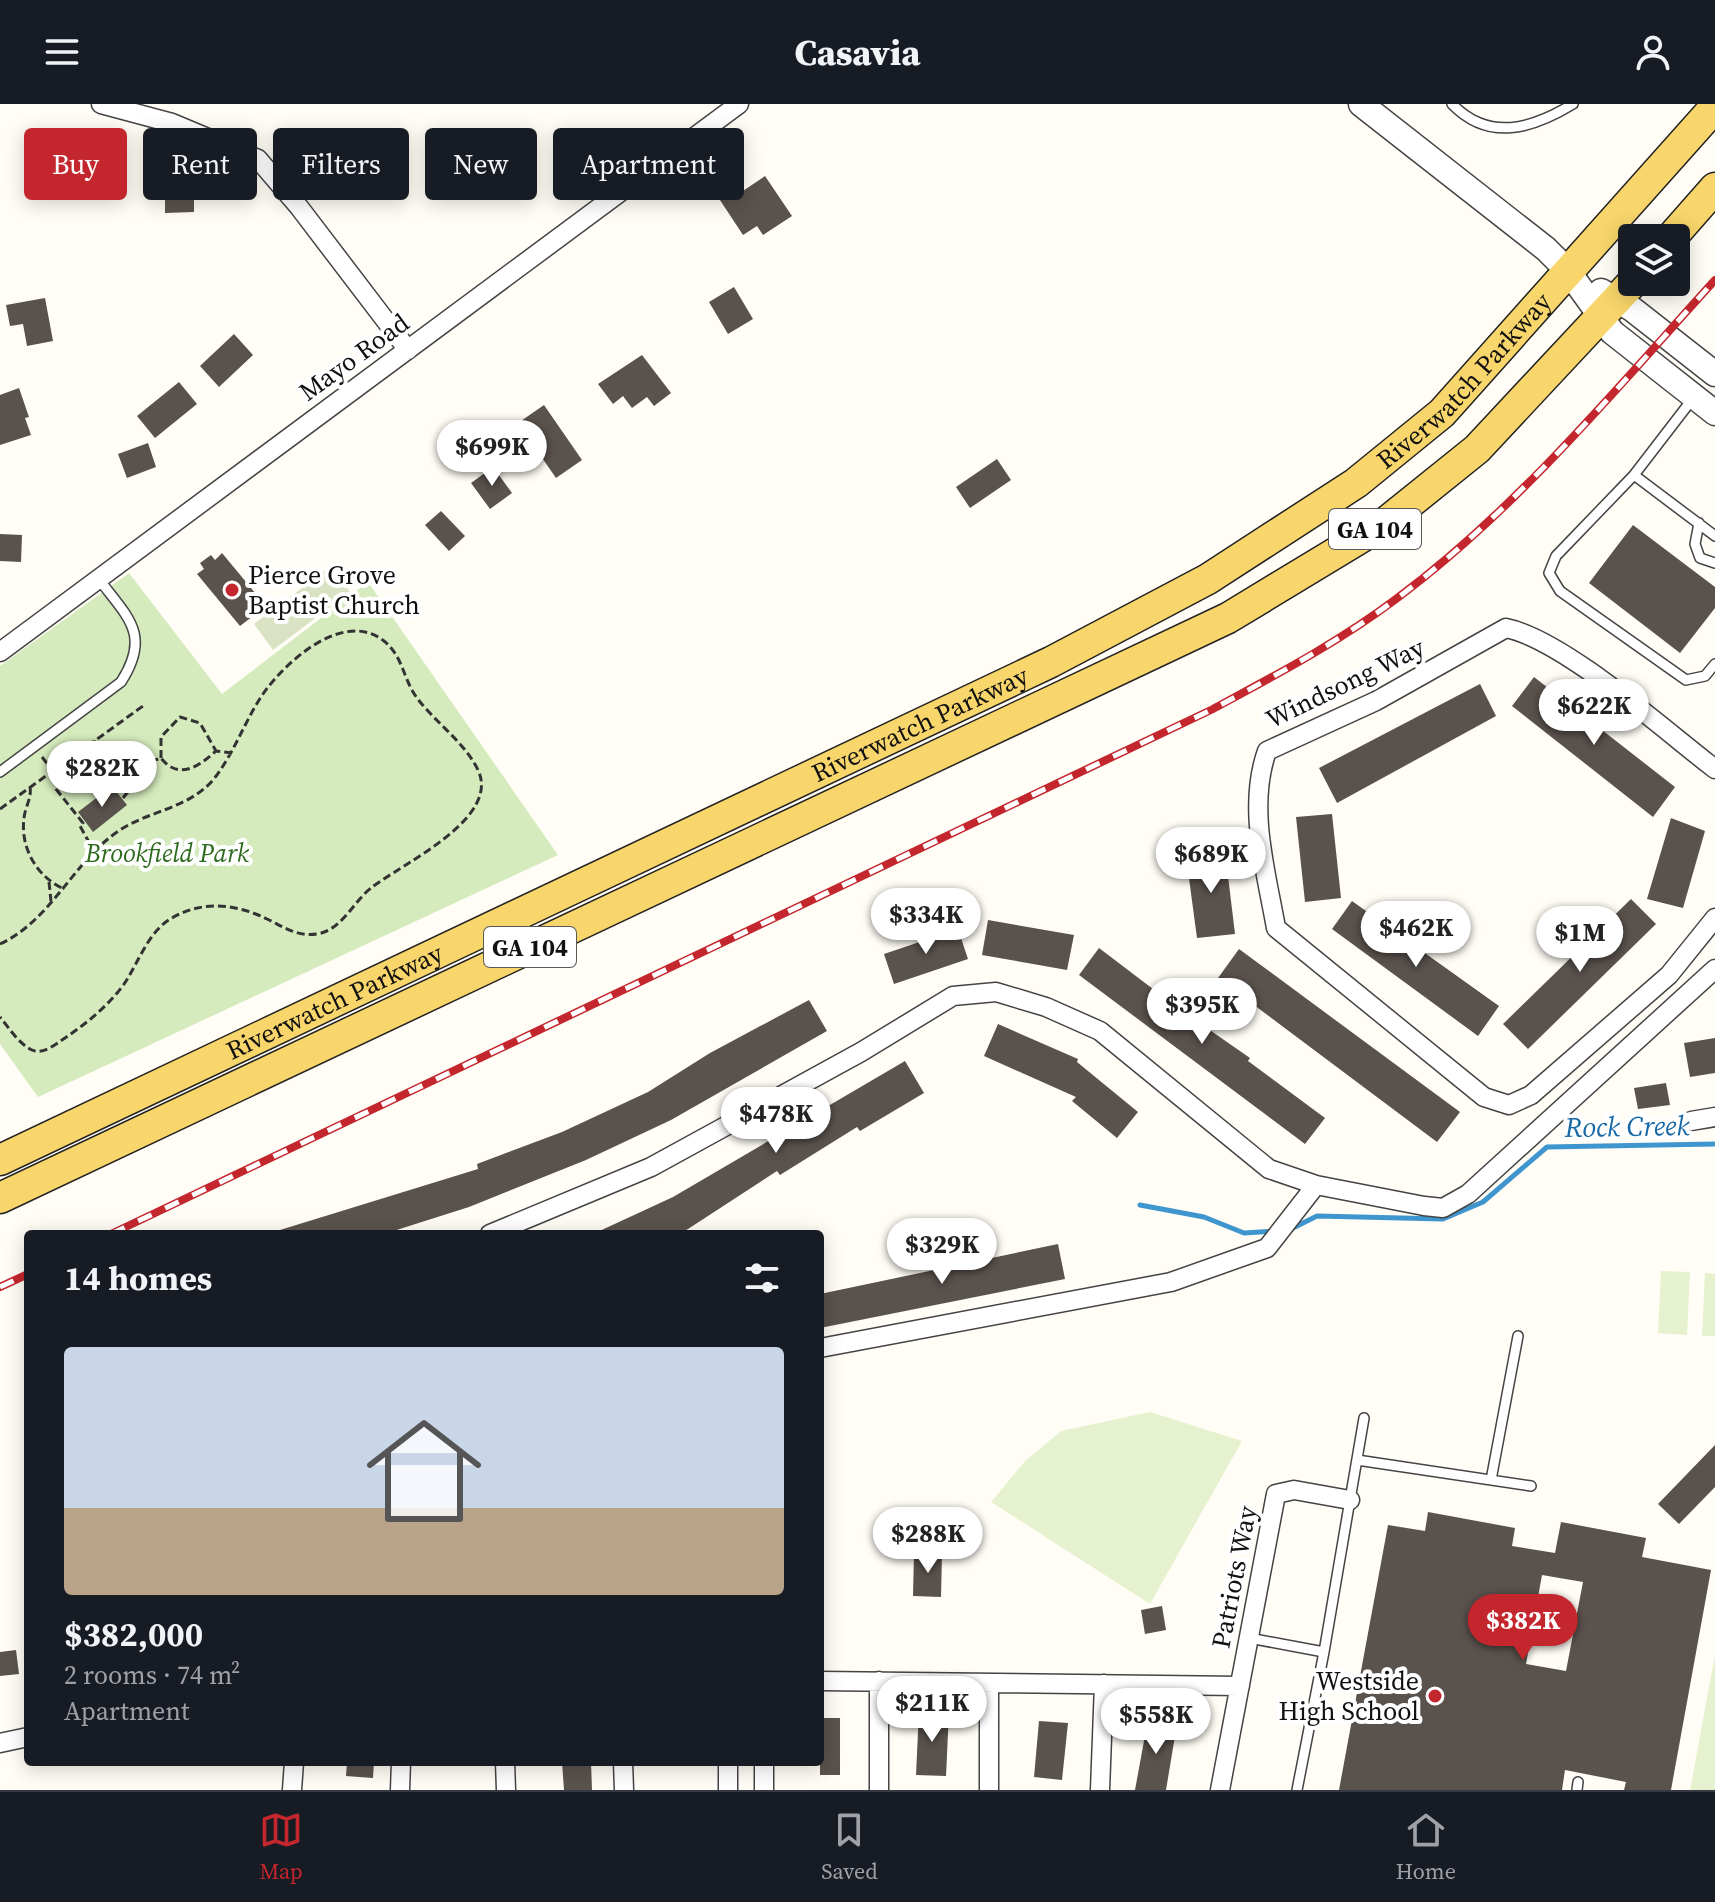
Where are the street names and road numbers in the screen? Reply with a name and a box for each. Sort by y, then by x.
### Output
street label: Riverwatch Parkway [1369,284,1560,477]
street label: Mayo Road [292,305,417,409]
road number: GA 104 [1329,509,1421,549]
street label: Windsong Way [1260,629,1431,737]
street label: Riverwatch Parkway [806,657,1035,791]
road number: GA 104 [484,927,576,967]
street label: Riverwatch Parkway [220,935,449,1068]
street label: Patriots Way [1203,1502,1266,1651]

